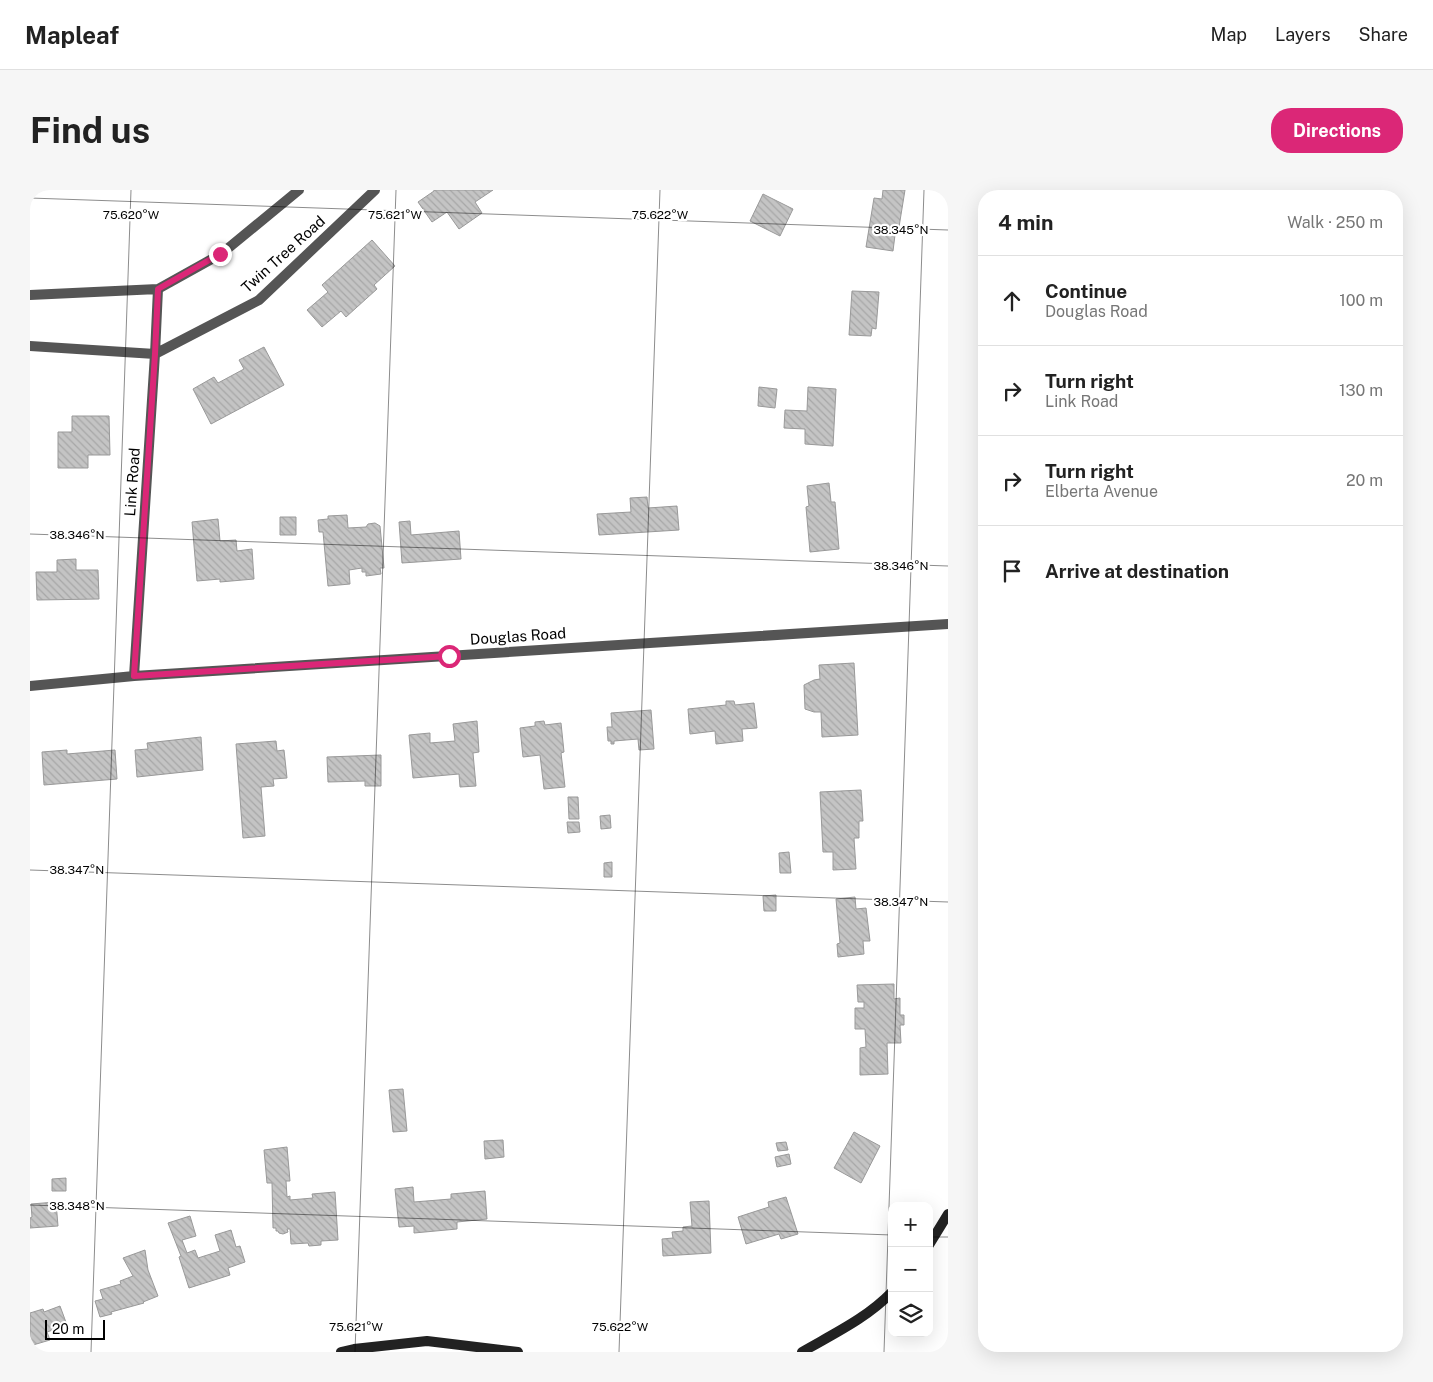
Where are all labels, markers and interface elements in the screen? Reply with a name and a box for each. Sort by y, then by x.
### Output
text: Mapleaf [25,21,119,49]
text: Map [1211,24,1247,45]
text: Layers [1275,24,1331,45]
text: Share [1359,24,1408,45]
button: Directions [1271,108,1403,153]
text: Find us [30,110,150,151]
text: 75.620°W [103,208,160,222]
text: 75.621°W [368,208,423,222]
text: 75.622°W [632,208,689,222]
text: 4 min [998,210,1053,235]
street label: Twin Tree Road [238,212,328,296]
text: Walk · 250 m [1287,213,1383,232]
text: 38.345°N [873,223,929,237]
route end [209,243,232,266]
text: Continue [1045,280,1127,302]
icon: ahead [998,287,1026,315]
text: 100 m [1339,291,1383,310]
text: Douglas Road [1045,302,1148,321]
text: Turn right [1045,370,1134,392]
icon: right [998,377,1026,405]
text: 130 m [1339,381,1383,400]
text: Link Road [1045,392,1118,411]
street label: Link Road [121,447,143,517]
text: Turn right [1045,460,1134,482]
icon: right [998,467,1026,495]
text: 20 m [1346,471,1383,490]
text: Elberta Avenue [1045,482,1158,501]
text: 38.346°N [49,528,105,542]
icon: arrive [998,557,1026,585]
text: 38.346°N [873,559,929,573]
text: Arrive at destination [1045,560,1229,582]
street label: Douglas Road [469,624,567,648]
route start [438,645,461,668]
text: 38.347°N [50,863,104,877]
text: 38.347°N [874,895,928,909]
text: 38.348°N [49,1199,105,1213]
map controls [888,1202,933,1337]
button: + [888,1202,933,1247]
button: − [888,1247,933,1292]
button: layers [888,1292,933,1337]
scale bar [45,1317,105,1340]
text: 75.621°W [329,1320,384,1334]
text: 75.622°W [592,1320,649,1334]
text: 20 m [52,1321,84,1337]

